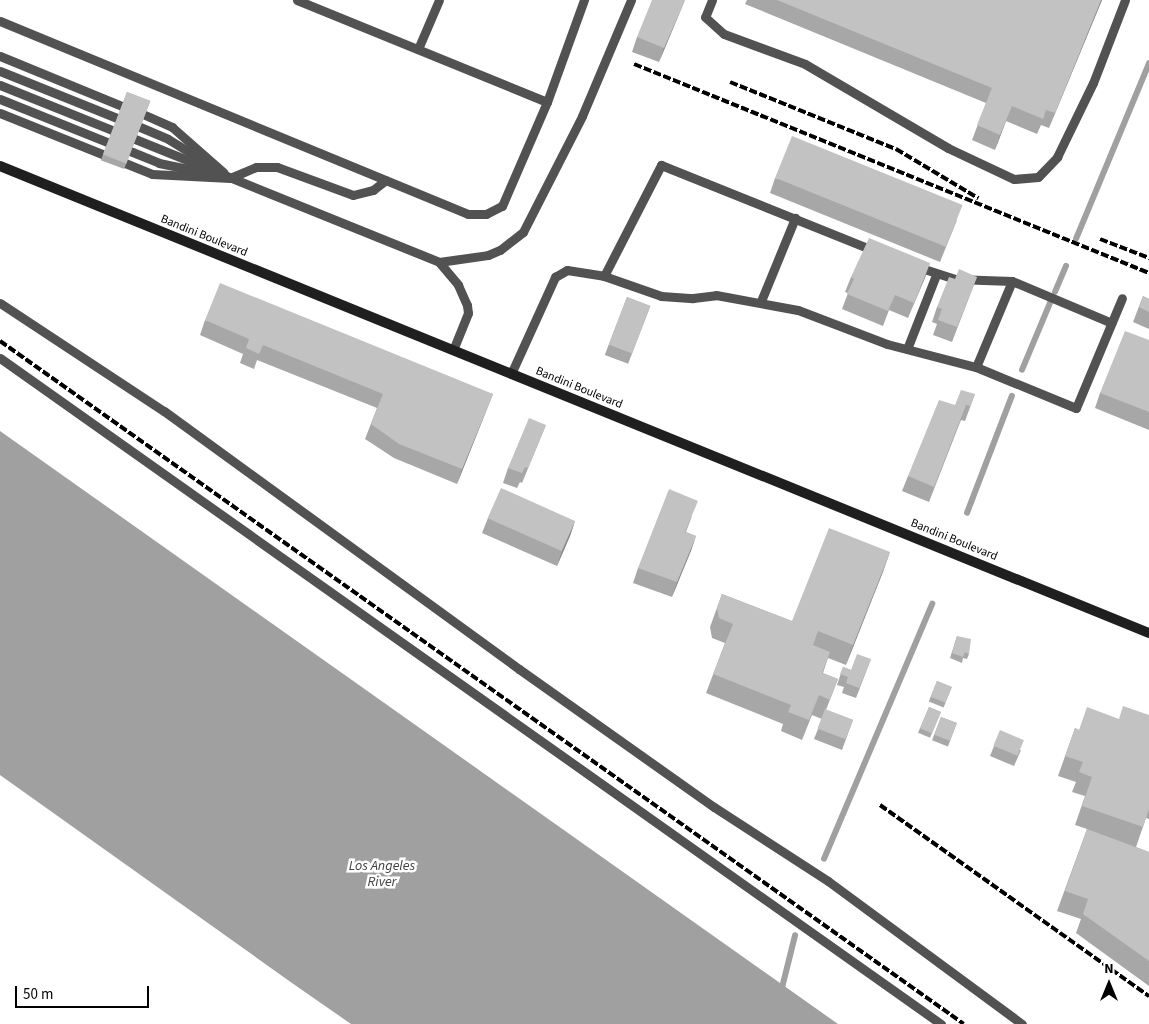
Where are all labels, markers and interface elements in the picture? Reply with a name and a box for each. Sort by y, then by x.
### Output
street label: Bandini Boulevard [158,212,250,260]
street label: Bandini Boulevard [533,364,625,412]
street label: Bandini Boulevard [908,516,1000,564]
water label: Los Angeles River [349,858,415,890]
north arrow [1084,959,1134,1009]
text: N [1104,959,1114,979]
scale bar [18,976,151,1008]
text: 50 m [23,984,53,1005]

